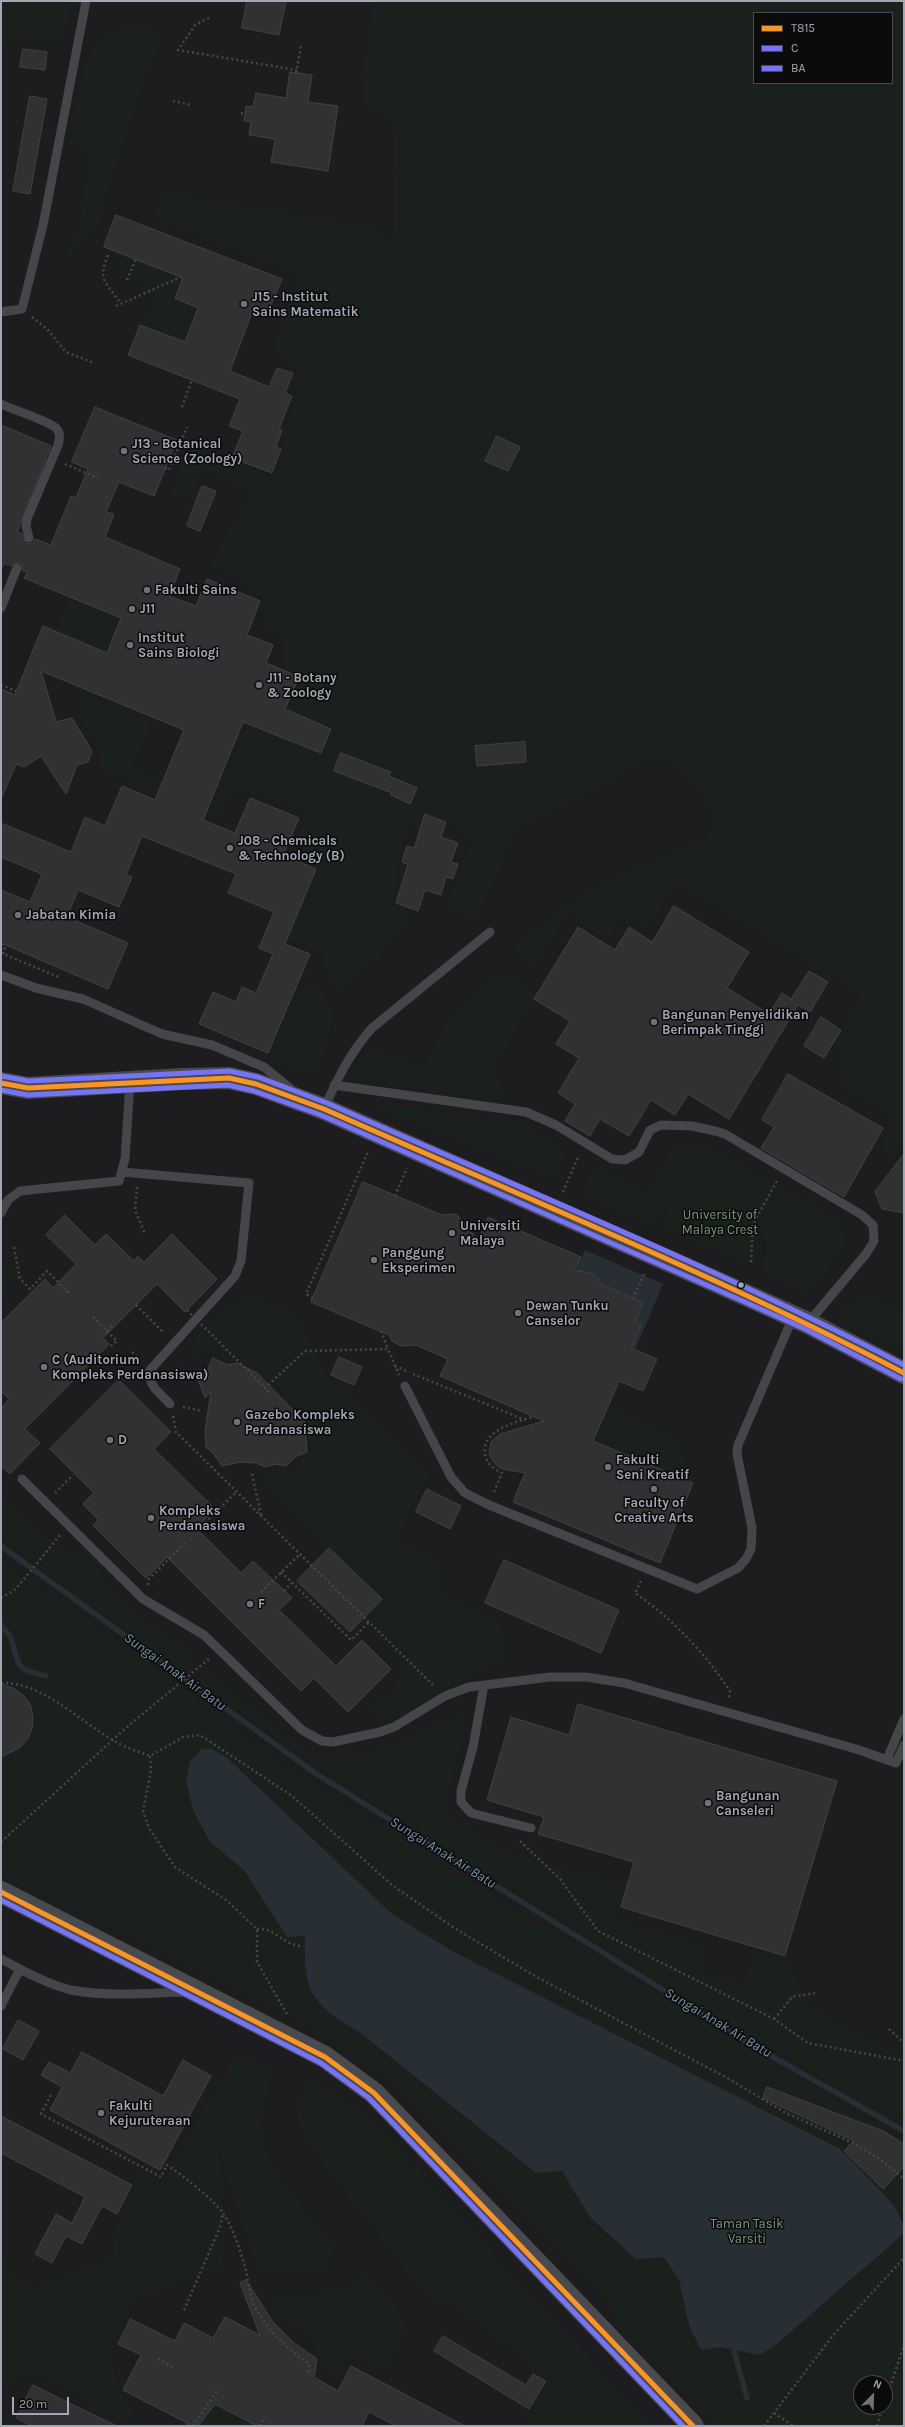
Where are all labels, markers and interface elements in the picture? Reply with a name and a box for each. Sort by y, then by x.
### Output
legend [753,12,893,84]
text: T815 [791,21,815,35]
text: C [791,41,798,55]
text: BA [791,61,805,75]
place label: J15 - Institut Sains Matematik [252,289,358,320]
marker: J15 - Institut Sains Matematik [239,299,249,309]
place label: J13 - Botanical Science (Zoology) [132,436,242,467]
marker: J13 - Botanical Science (Zoology) [119,446,129,456]
place label: Fakulti Sains [155,582,237,598]
marker: Fakulti Sains [142,585,152,595]
place label: J11 [140,601,155,617]
marker: J11 [127,604,137,614]
place label: Institut Sains Biologi [138,630,220,661]
marker: Institut Sains Biologi [125,640,135,650]
place label: J11 - Botany & Zoology [267,670,337,701]
marker: J11 - Botany & Zoology [254,680,264,690]
place label: J08 - Chemicals & Technology (B) [238,833,345,864]
marker: J08 - Chemicals & Technology (B) [225,843,235,853]
place label: Jabatan Kimia [26,907,116,923]
marker: Jabatan Kimia [13,910,23,920]
place label: Bangunan Penyelidikan Berimpak Tinggi [662,1007,809,1038]
marker: Bangunan Penyelidikan Berimpak Tinggi [649,1017,659,1027]
park label: University of Malaya Crest [682,1207,758,1238]
place label: Universiti Malaya [460,1218,521,1249]
marker: Universiti Malaya [447,1228,457,1238]
place label: Panggung Eksperimen [382,1245,456,1276]
marker: Panggung Eksperimen [369,1255,379,1265]
unlabelled marker [736,1280,746,1290]
place label: Dewan Tunku Canselor [526,1298,609,1329]
marker: Dewan Tunku Canselor [513,1308,523,1318]
place label: C (Auditorium Kompleks Perdanasiswa) [52,1352,208,1383]
marker: C (Auditorium Kompleks Perdanasiswa) [39,1362,49,1372]
place label: Gazebo Kompleks Perdanasiswa [245,1407,355,1438]
marker: Gazebo Kompleks Perdanasiswa [232,1417,242,1427]
place label: D [118,1432,127,1448]
marker: D [105,1435,115,1445]
place label: Fakulti Seni Kreatif [616,1452,689,1483]
marker: Fakulti Seni Kreatif [603,1462,613,1472]
marker: Faculty of Creative Arts [649,1484,659,1494]
place label: Faculty of Creative Arts [614,1495,694,1526]
place label: Kompleks Perdanasiswa [159,1503,245,1534]
marker: Kompleks Perdanasiswa [146,1513,156,1523]
place label: F [258,1596,265,1612]
marker: F [245,1599,255,1609]
water label: Sungai Anak Air Batu [121,1629,229,1715]
place label: Bangunan Canseleri [716,1788,780,1819]
marker: Bangunan Canseleri [703,1798,713,1808]
water label: Sungai Anak Air Batu [387,1814,499,1892]
water label: Sungai Anak Air Batu [661,1984,775,2062]
place label: Fakulti Kejuruteraan [109,2098,191,2129]
marker: Fakulti Kejuruteraan [96,2108,106,2118]
park label: Taman Tasik Varsiti [710,2216,784,2247]
north arrow [853,2375,893,2415]
text: N [871,2377,884,2392]
scale bar [14,2389,71,2415]
text: 20 m [19,2397,47,2411]

